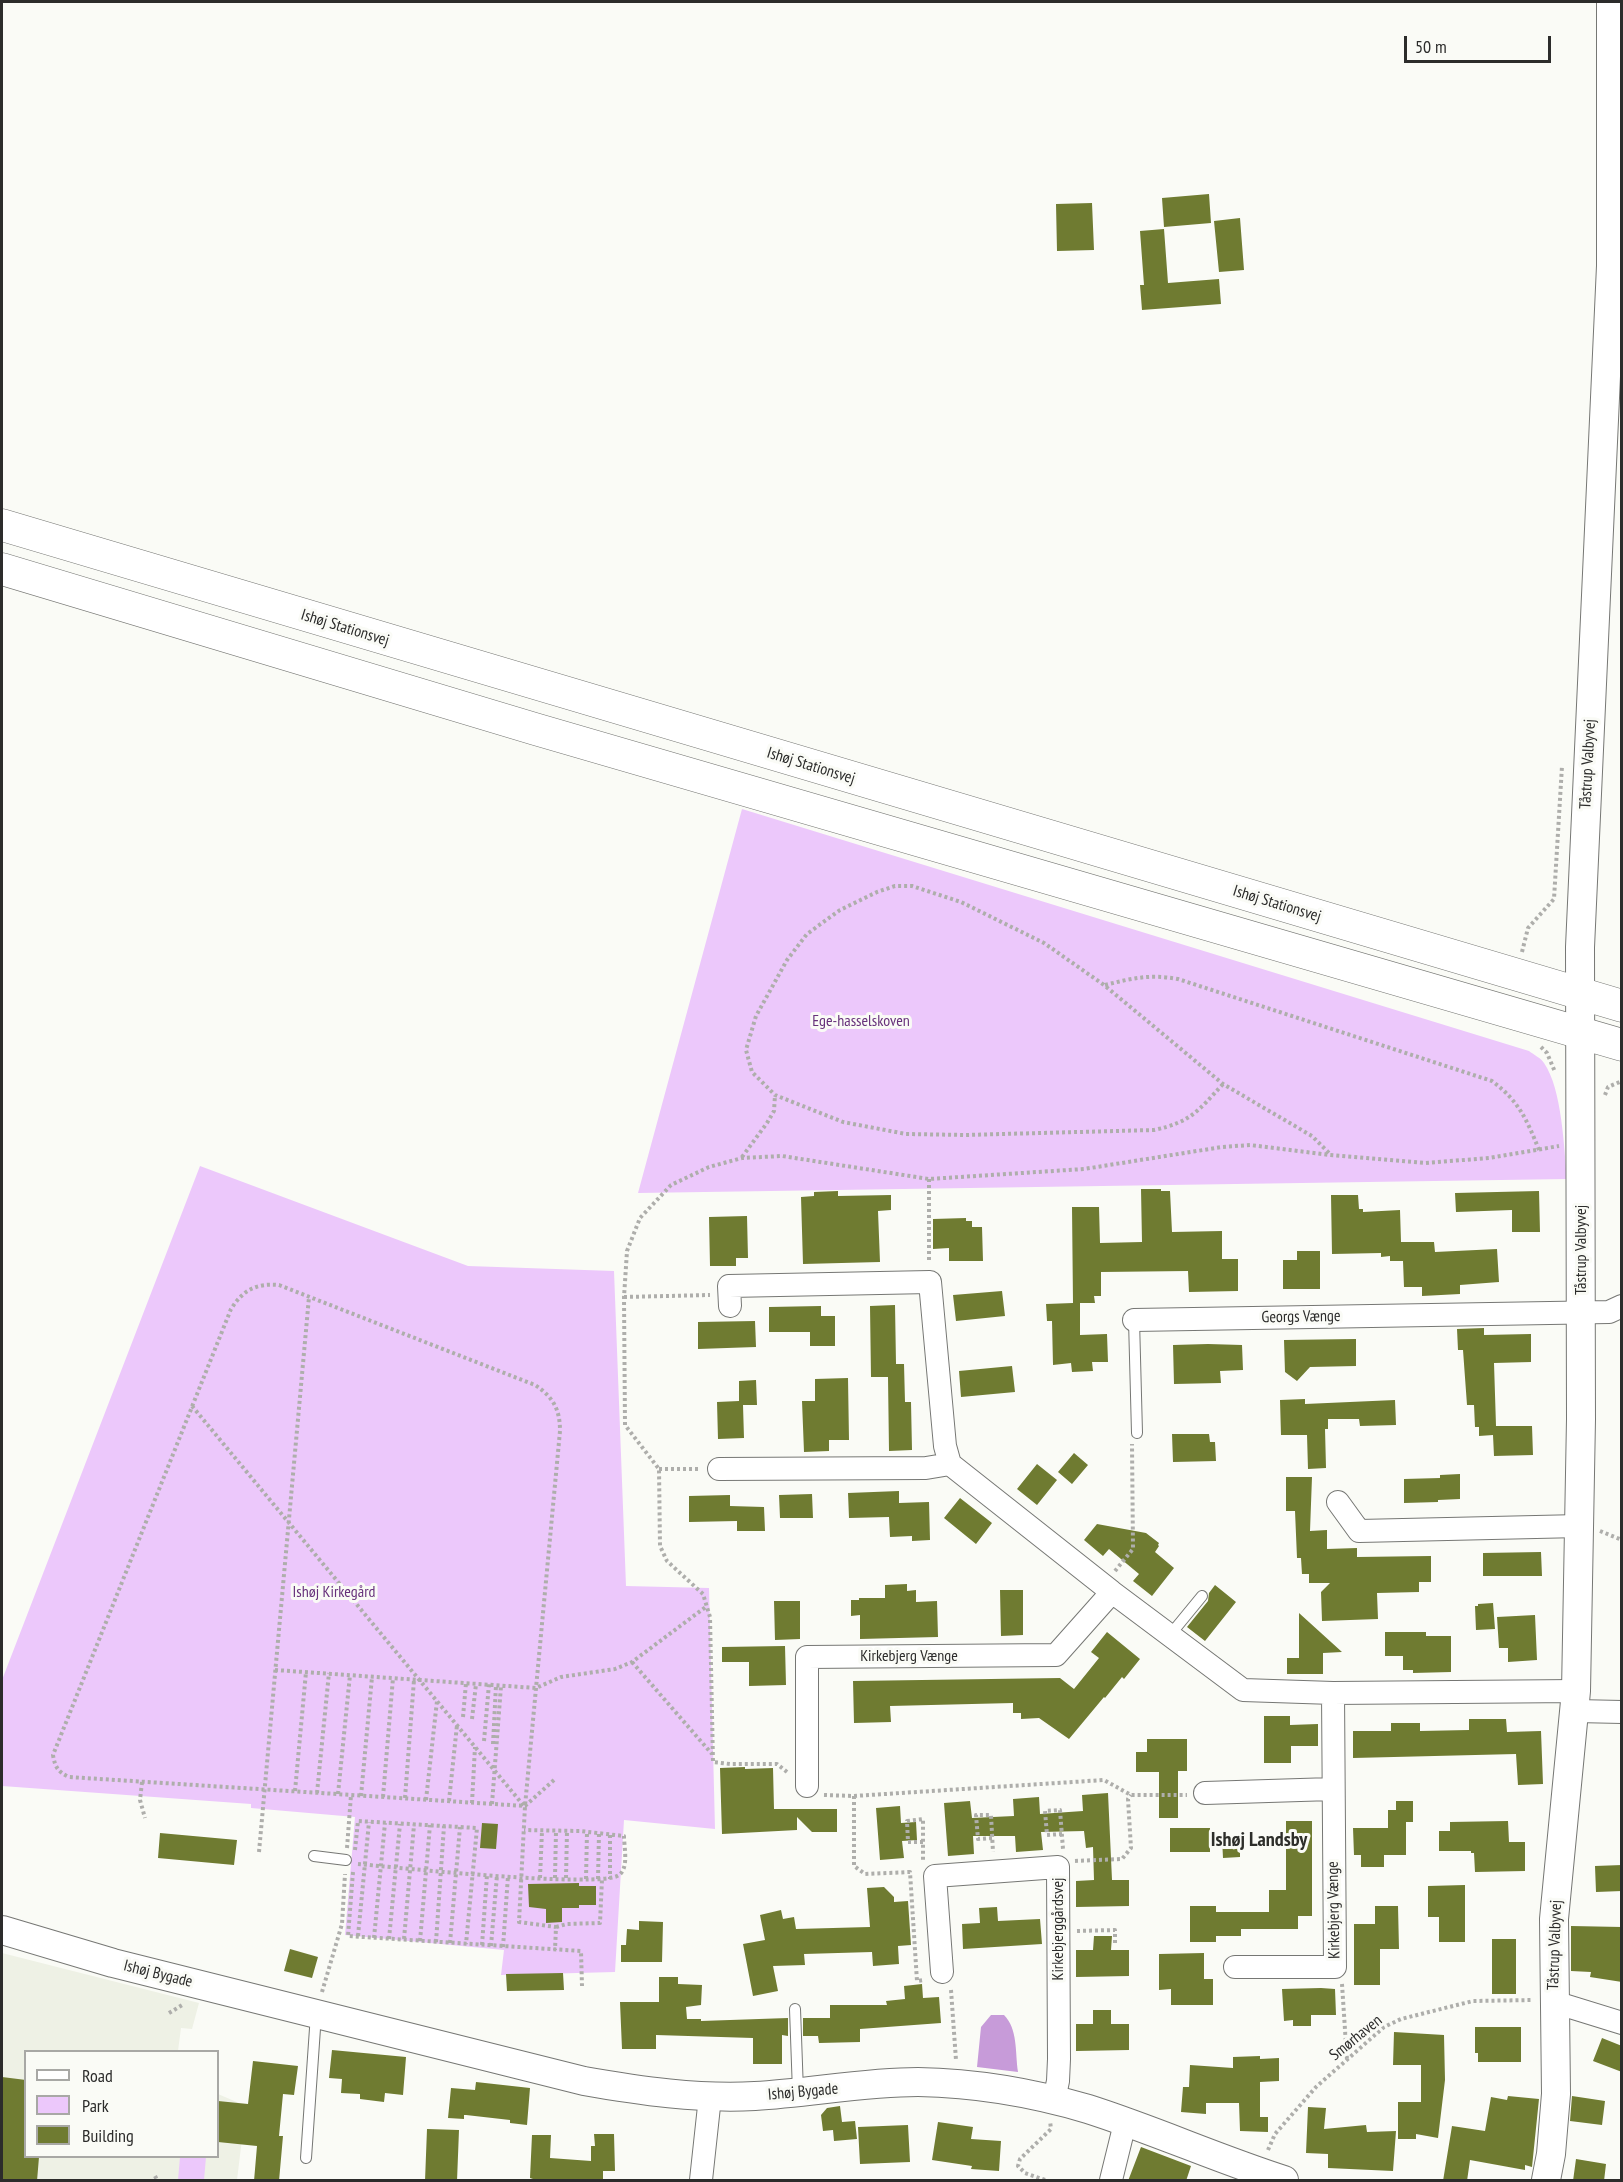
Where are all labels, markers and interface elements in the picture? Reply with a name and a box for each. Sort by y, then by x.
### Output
scale bar [1407,24,1554,62]
text: 50 m [1415,35,1447,58]
street label: Ishøj Stationsvej [299,606,391,650]
street label: Tåstrup Valbyvej [1576,718,1600,810]
street label: Ishøj Stationsvej [765,744,857,788]
street label: Ishøj Stationsvej [1231,882,1323,926]
park label: Ege-hasselskoven [812,1011,910,1031]
street label: Tåstrup Valbyvej [1571,1205,1591,1295]
street label: Georgs Vænge [1261,1307,1341,1327]
park label: Ishøj Kirkegård [293,1582,375,1602]
street label: Kirkebjerg Vænge [860,1646,958,1666]
district label: Ishøj Landsby [1211,1828,1307,1852]
street label: Kirkebjerg Vænge [1324,1861,1344,1959]
street label: Kirkebjerggårdsvej [1048,1878,1068,1980]
street label: Tåstrup Valbyvej [1544,1900,1566,1990]
street label: Ishøj Bygade [122,1956,194,1992]
street label: Smørhaven [1326,2011,1386,2065]
legend [24,2050,219,2158]
text: Road [82,2064,113,2087]
street label: Ishøj Bygade [767,2079,839,2105]
text: Park [82,2094,109,2117]
text: Building [82,2124,134,2147]

